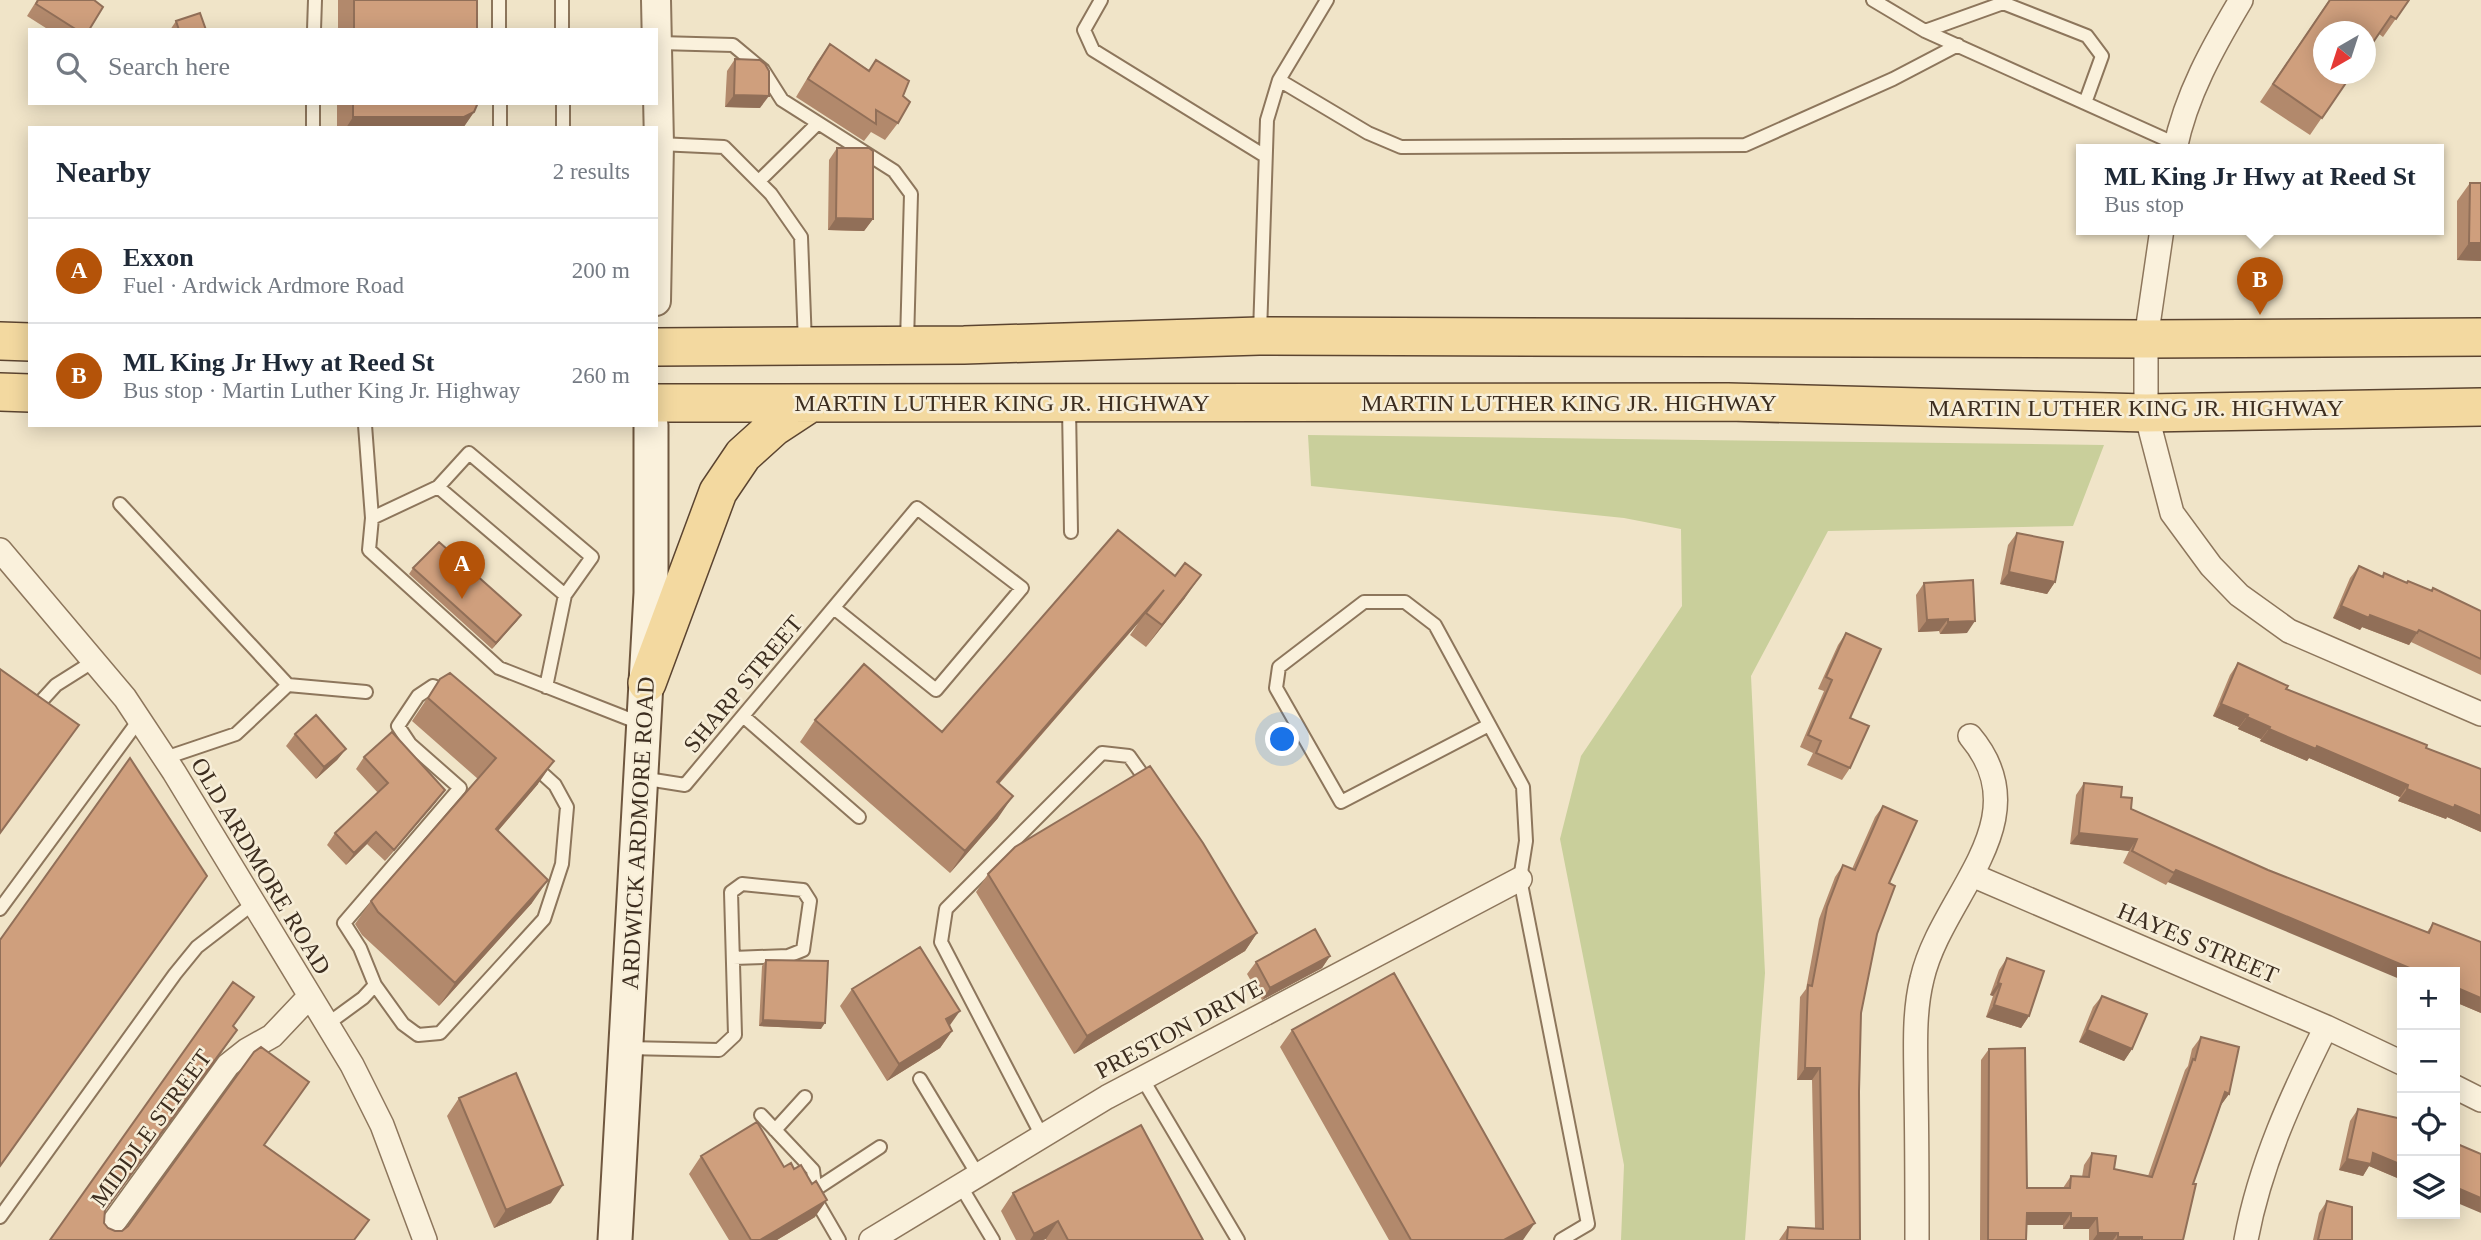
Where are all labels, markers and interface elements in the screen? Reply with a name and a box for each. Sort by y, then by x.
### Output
north arrow [2313,21,2376,84]
search box [28,28,658,105]
icon: search [52,48,90,86]
text: Search here [108,52,230,81]
popup [2076,144,2444,235]
text: Nearby [56,155,151,188]
text: 2 results [553,159,630,184]
text: ML King Jr Hwy at Reed St [2104,162,2416,191]
text: Bus stop [2104,192,2184,217]
text: Exxon [123,243,194,272]
pin: B [2237,257,2283,315]
text: A [71,258,87,283]
text: 200 m [572,258,630,283]
text: Fuel · Ardwick Ardmore Road [123,273,404,298]
text: ML King Jr Hwy at Reed St [123,348,435,377]
text: B [71,363,87,388]
text: 260 m [572,363,630,388]
text: Bus stop · Martin Luther King Jr. Highway [123,378,520,403]
street label: MARTIN LUTHER KING JR. HIGHWAY [794,390,1210,416]
street label: MARTIN LUTHER KING JR. HIGHWAY [1361,390,1777,416]
street label: MARTIN LUTHER KING JR. HIGHWAY [1928,395,2344,421]
pin: A [439,541,485,599]
street label: SHARP STREET [678,610,808,758]
street label: ARDWICK ARDMORE ROAD [617,676,659,990]
your location [1265,722,1299,756]
street label: OLD ARDMORE ROAD [186,753,336,979]
street label: HAYES STREET [2114,897,2282,989]
map controls [2397,967,2460,1219]
button: + [2397,967,2460,1030]
street label: PRESTON DRIVE [1091,974,1267,1084]
button: − [2397,1030,2460,1093]
street label: MIDDLE STREET [85,1044,217,1211]
button: locate [2397,1093,2460,1156]
button: layers [2397,1156,2460,1219]

